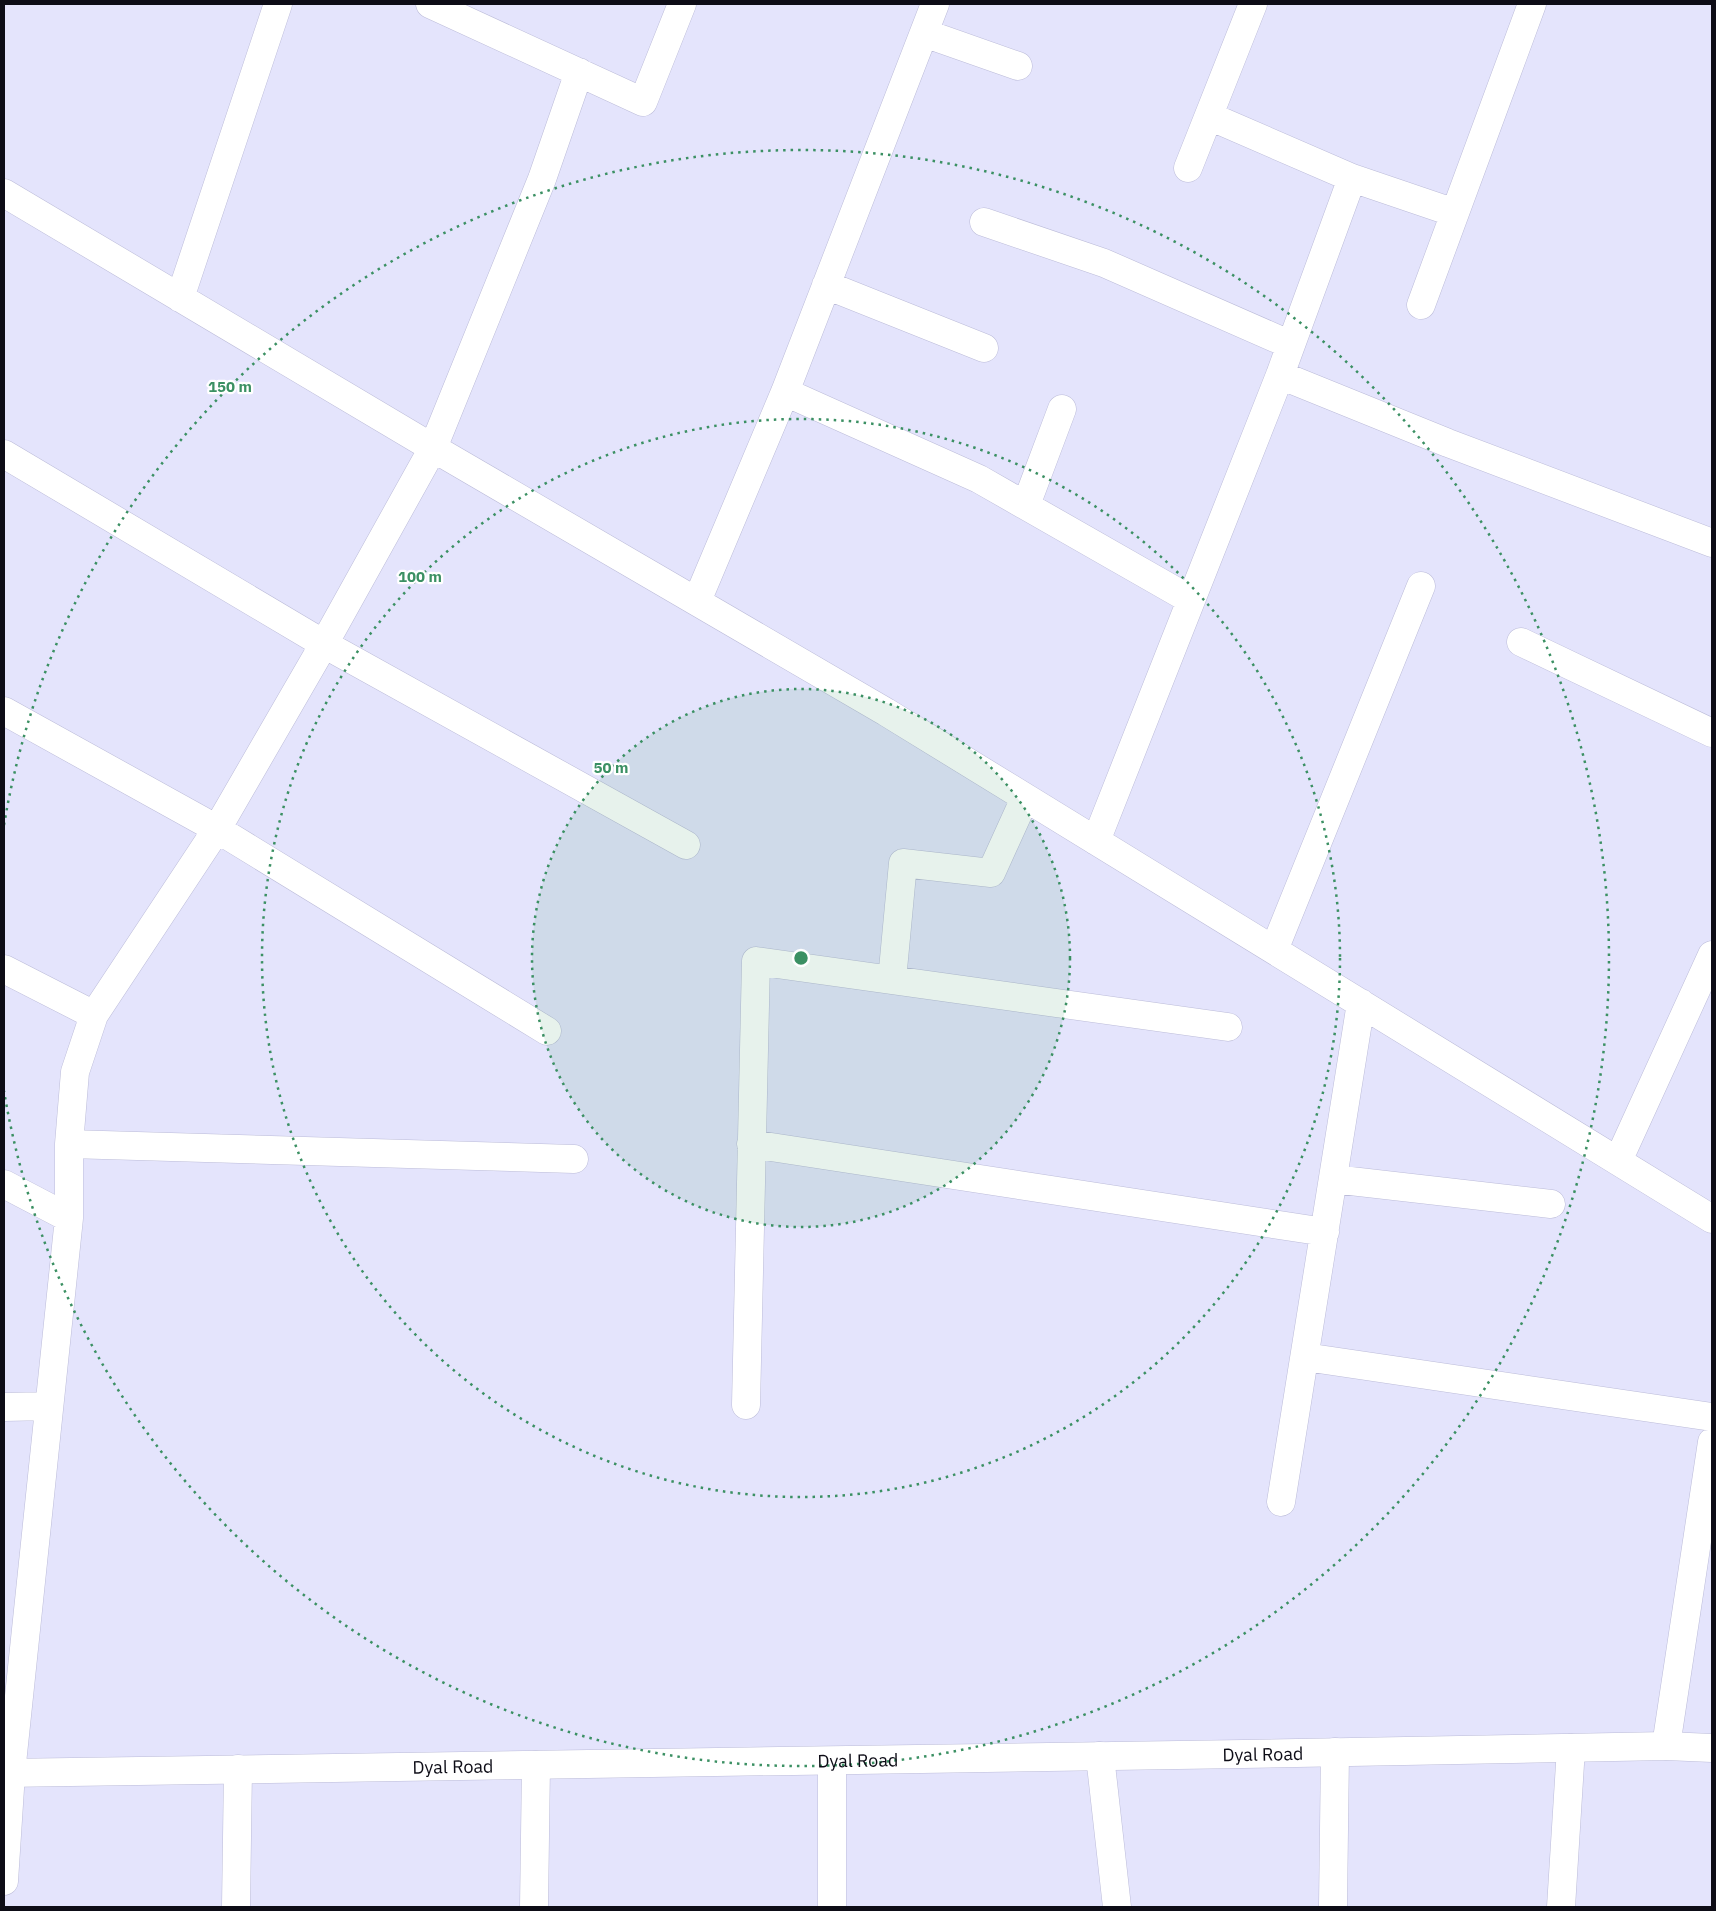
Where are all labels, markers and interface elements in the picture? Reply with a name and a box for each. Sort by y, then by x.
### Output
text: 150 m [208,377,252,396]
text: 100 m [398,567,442,586]
text: 50 m [594,758,628,777]
centre of rings [792,949,810,967]
street label: Dyal Road [1222,1741,1304,1766]
street label: Dyal Road [817,1748,899,1772]
street label: Dyal Road [412,1754,494,1778]

